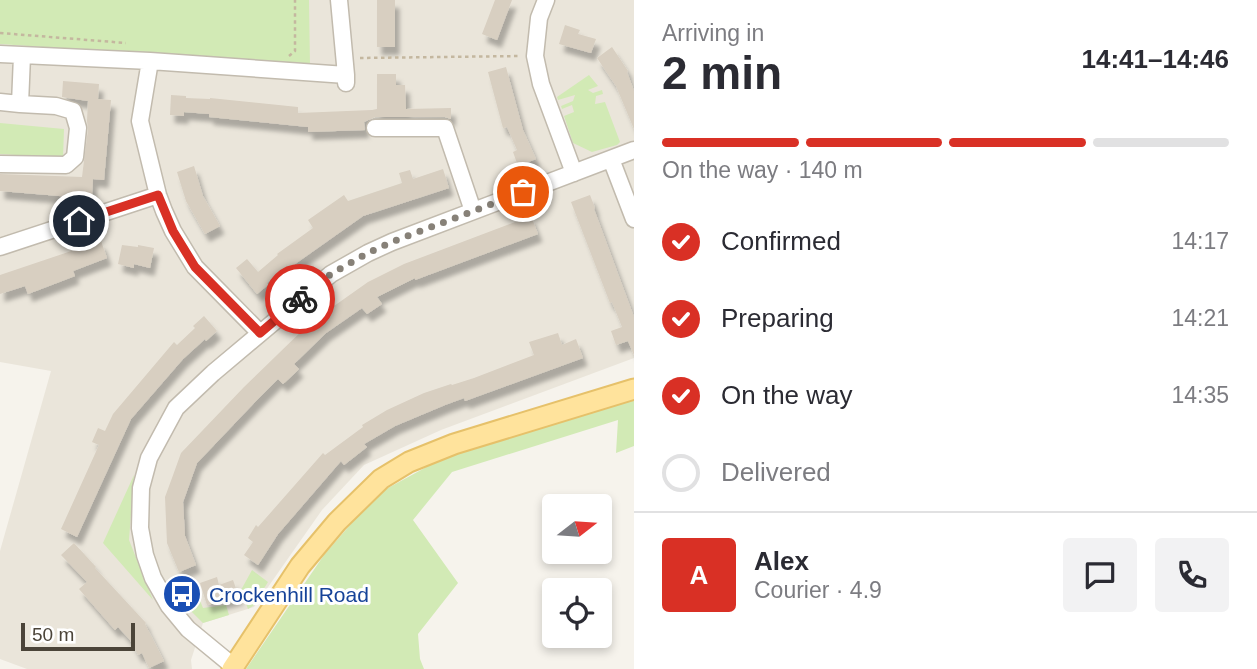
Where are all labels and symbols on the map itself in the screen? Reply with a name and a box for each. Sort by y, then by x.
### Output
pin [493,162,553,222]
pin [49,191,109,251]
courier [265,264,335,334]
north arrow [542,494,612,564]
bus stop icon: Crockenhill Road [161,573,203,615]
place label: Crockenhill Road [209,583,369,606]
scale bar [21,620,135,652]

